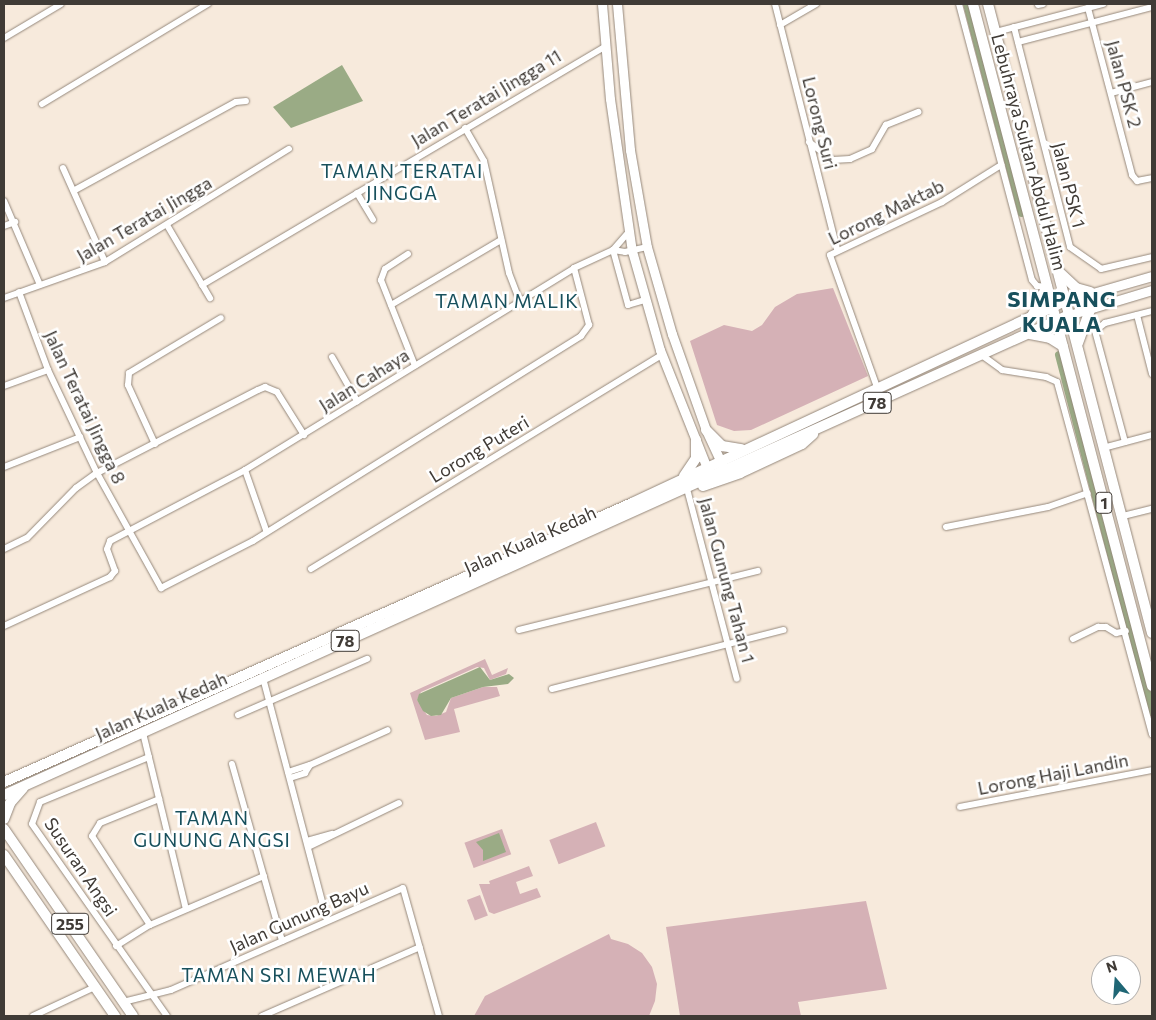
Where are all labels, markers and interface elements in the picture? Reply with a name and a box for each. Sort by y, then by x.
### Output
street label: Lebuhraya Sultan Abdul Halim [987,31,1071,273]
street label: Jalan PSK 2 [1102,38,1146,130]
street label: Jalan Teratai Jingga 11 [407,45,565,151]
street label: Lorong Suri [798,74,842,172]
street label: Jalan PSK 1 [1048,140,1090,230]
district label: TAMAN TERATAI JINGGA [319,160,485,204]
street label: Jalan Teratai Jingga [73,172,215,266]
street label: Lorong Maktab [825,175,947,249]
district label: SIMPANG KUALA [1006,285,1118,336]
district label: TAMAN MALIK [434,290,580,312]
street label: Jalan Teratai Jingga 8 [40,327,130,487]
street label: Jalan Cahaya [315,344,413,416]
road number: 78 [862,389,892,416]
street label: Lorong Puteri [425,411,533,487]
road number: 1 [1095,489,1113,516]
street label: Jalan Gunung Tahan 1 [695,495,759,665]
street label: Jalan Kuala Kedah [461,501,599,579]
road number: 78 [330,627,360,654]
street label: Jalan Kuala Kedah [92,667,230,745]
street label: Lorong Haji Landin [976,749,1130,799]
district label: TAMAN GUNUNG ANGSI [132,807,292,851]
street label: Susuran Angsi [40,814,122,920]
street label: Jalan Gunung Bayu [226,877,372,957]
road number: 255 [50,911,90,938]
north arrow [1091,955,1141,1005]
text: N [1104,957,1119,976]
district label: TAMAN SRI MEWAH [179,964,379,986]

